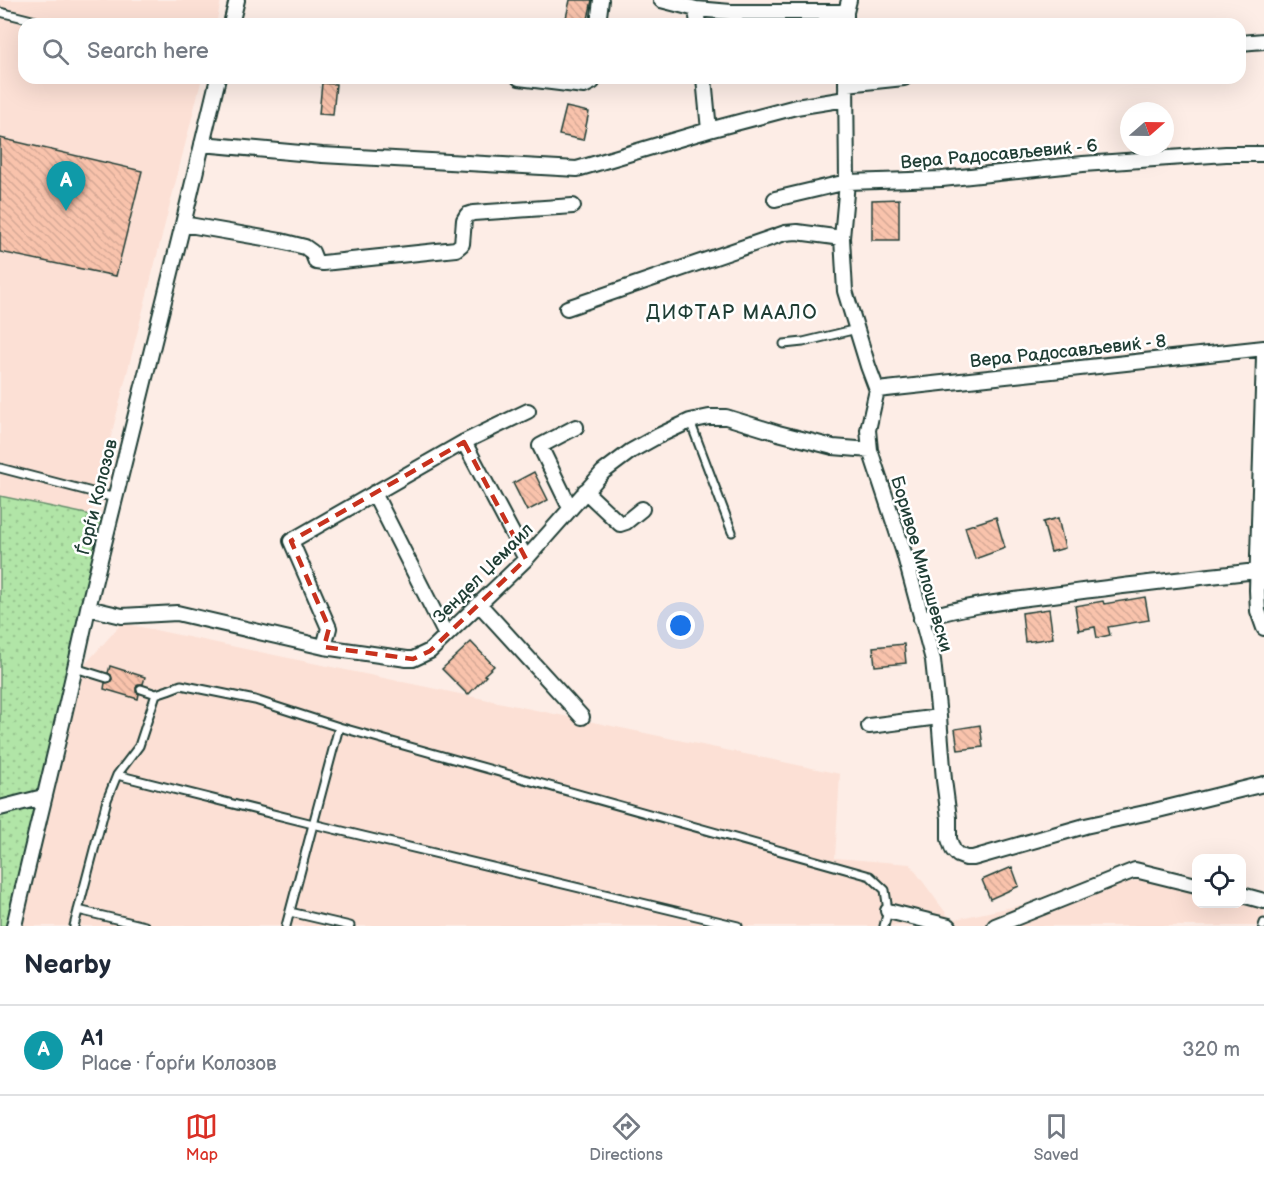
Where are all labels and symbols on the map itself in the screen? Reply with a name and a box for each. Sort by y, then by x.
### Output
north arrow [1120,102,1174,156]
street label: Вера Радосављевиќ - 6 [900,135,1098,174]
pin: A [46,162,86,211]
district label: ДИФТАР МААЛО [646,301,818,325]
street label: Вера Радосављевиќ - 8 [969,331,1167,372]
street label: Ѓорѓи Колозов [71,436,122,557]
street label: Боривое Милошевски [886,474,957,655]
street label: Зендел Џемаил [429,519,538,628]
your location [666,611,695,640]

